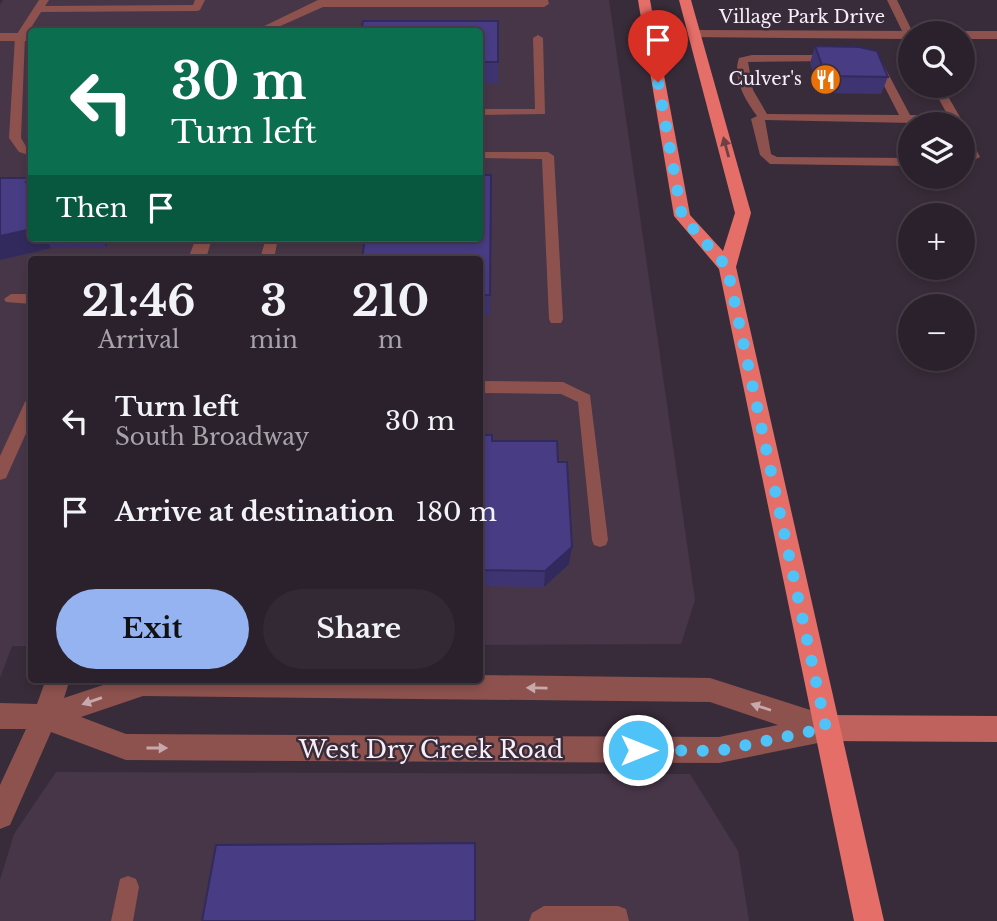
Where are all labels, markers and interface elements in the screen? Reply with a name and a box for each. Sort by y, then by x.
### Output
street label: Village Park Drive [718,6,885,28]
pin [628,10,688,82]
icon: arrive [639,21,677,59]
map controls [898,21,975,371]
button: search [898,21,975,98]
text: 30 m [171,51,306,112]
icon: left [56,56,147,147]
restaurant icon: Culver's [808,62,842,96]
place label: Culver's [728,68,802,90]
text: Turn left [171,112,317,152]
button: layers [898,112,975,189]
one-way arrow [720,136,730,157]
icon: arrive [142,189,180,227]
text: Then [56,192,128,224]
button: + [898,203,975,280]
text: 21:46 [82,275,196,327]
text: 3 [260,275,287,327]
text: 210 [352,275,429,327]
button: − [898,294,975,371]
text: Arrival [98,326,179,354]
text: min [250,326,298,354]
text: m [378,326,403,354]
text: Turn left [115,391,239,423]
icon: left [56,402,94,440]
text: 30 m [385,405,455,437]
text: South Broadway [115,423,309,451]
icon: arrive [56,493,94,531]
text: Arrive at destination [115,496,395,528]
text: 180 m [416,496,497,528]
button: Exit [56,589,249,669]
button: Share [263,589,455,669]
one-way arrow [525,682,547,694]
one-way arrow [81,696,102,707]
one-way arrow [751,701,772,712]
position arrow [601,713,675,787]
street label: West Dry Creek Road [298,735,563,764]
one-way arrow [146,742,168,753]

